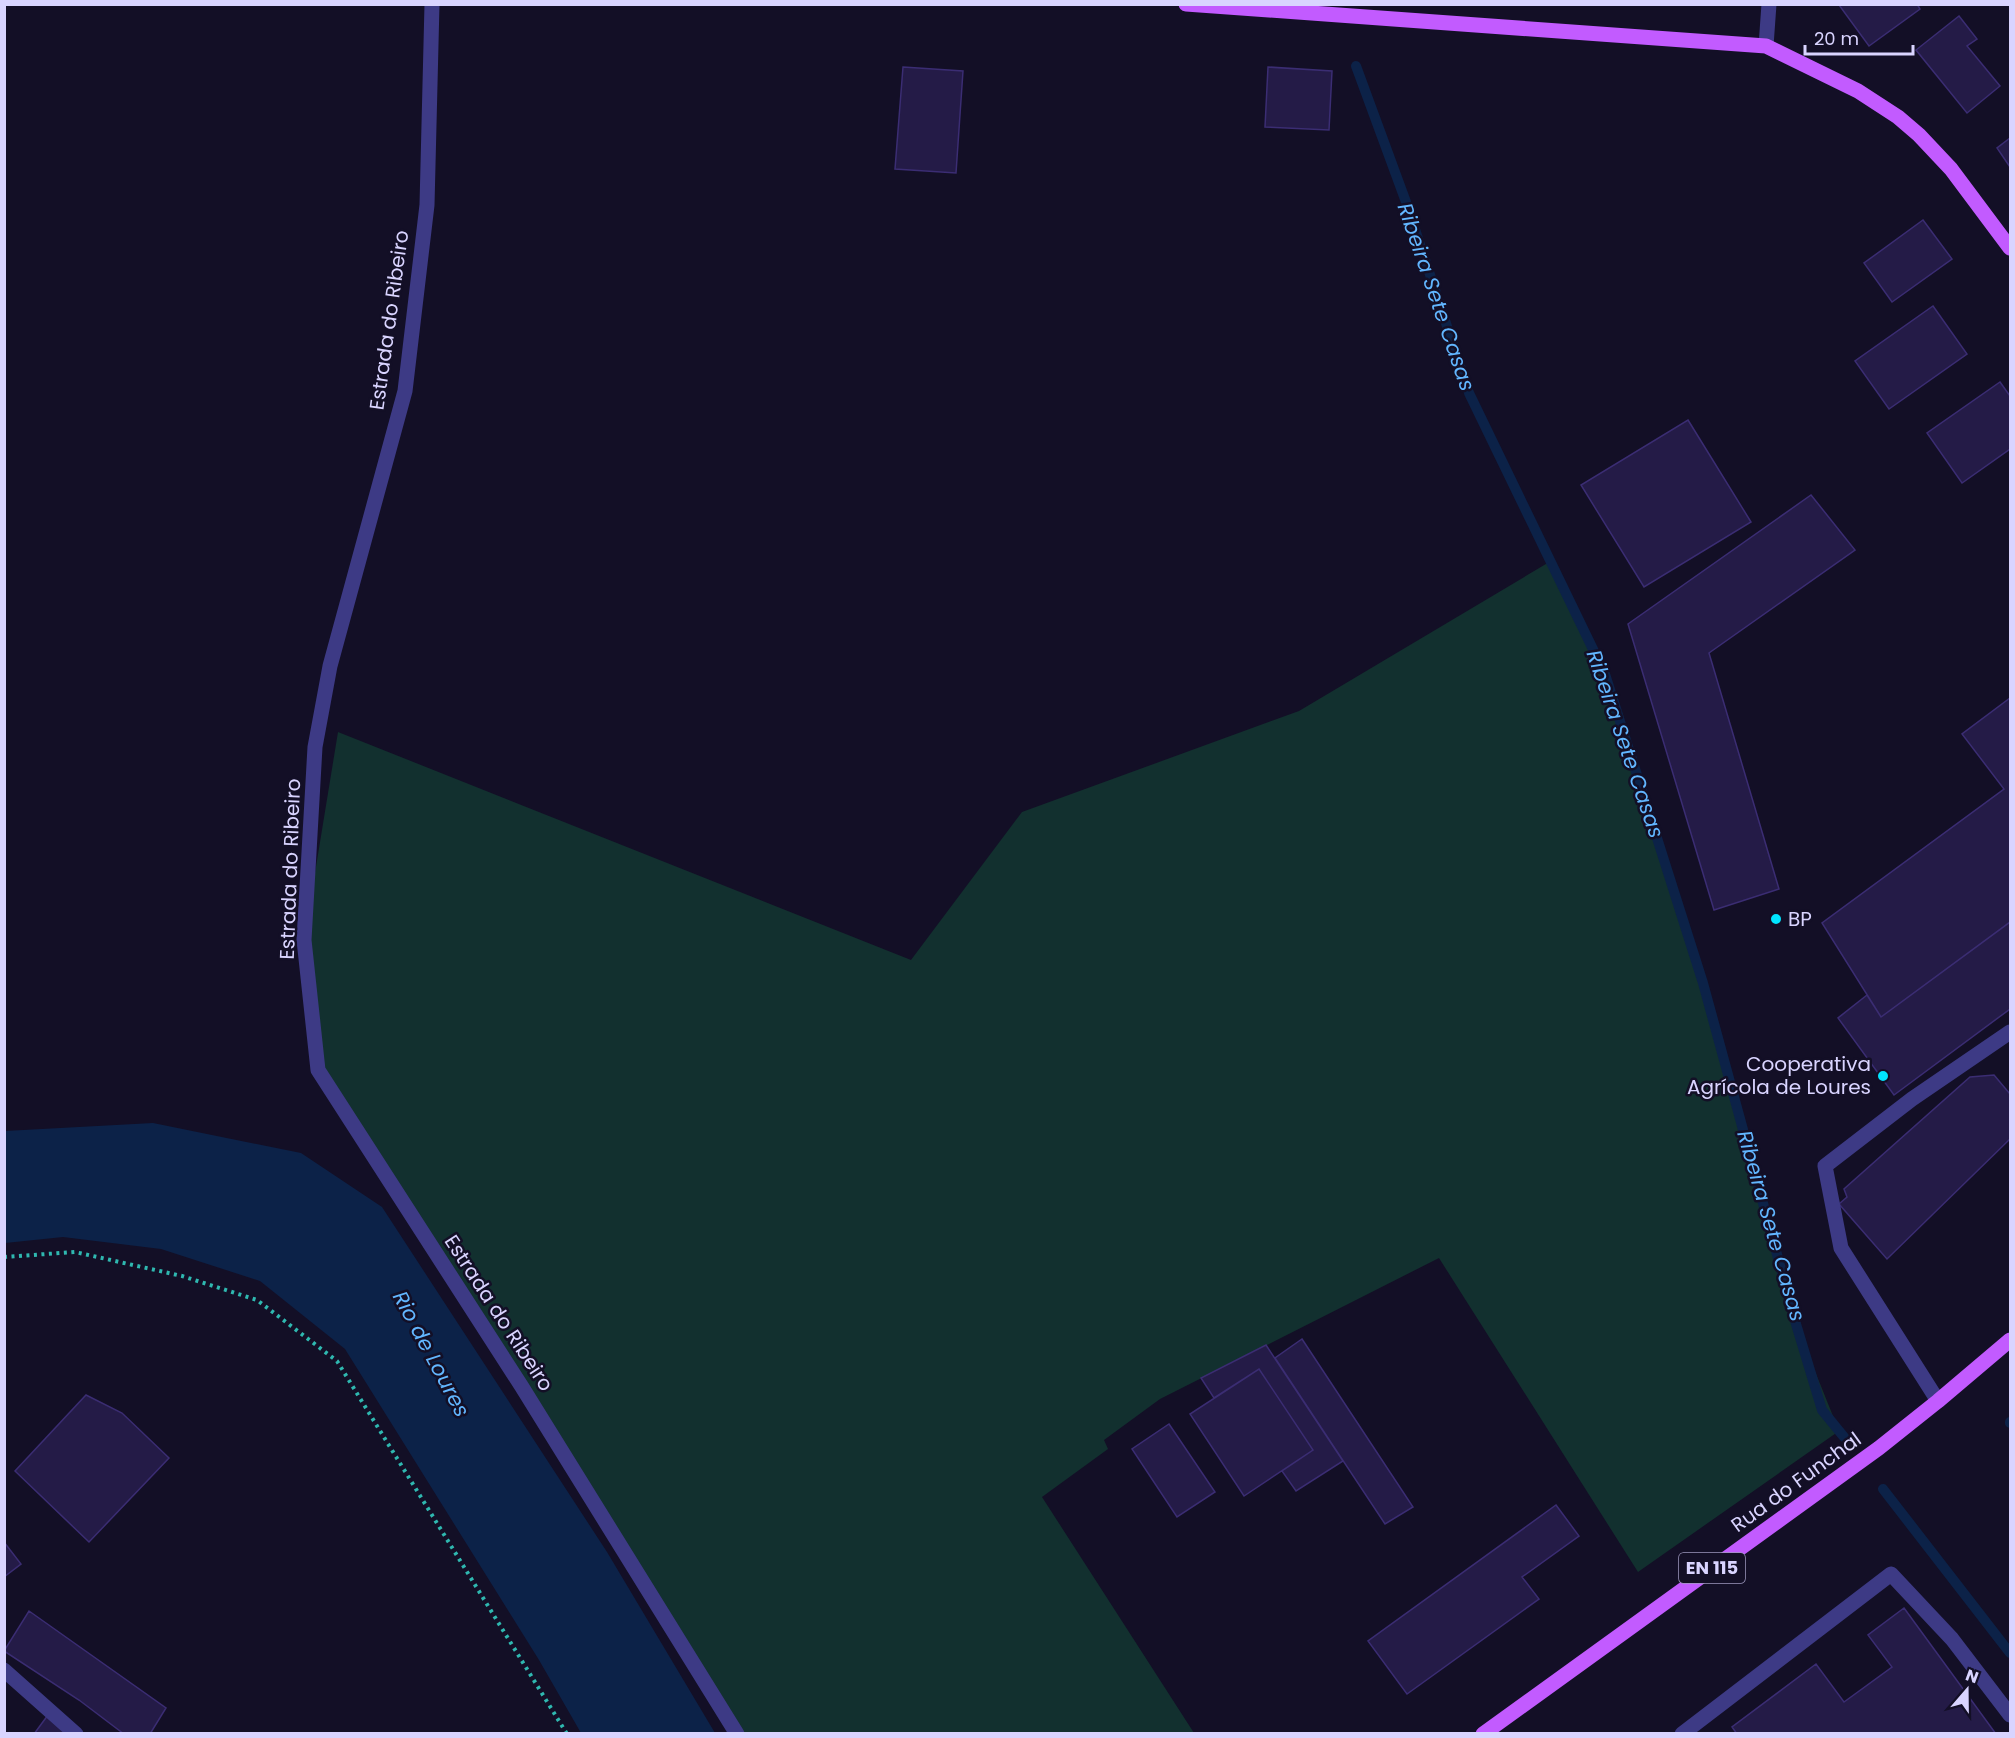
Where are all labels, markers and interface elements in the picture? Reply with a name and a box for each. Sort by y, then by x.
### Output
scale bar [1805,18,1913,56]
text: 20 m [1814,26,1859,51]
water label: Ribeira Sete Casas [1391,199,1482,395]
street label: Estrada do Ribeiro [363,228,415,412]
water label: Ribeira Sete Casas [1580,646,1671,842]
street label: Estrada do Ribeiro [273,778,307,960]
place label: BP [1788,905,1812,933]
marker: BP [1769,912,1783,926]
place label: Cooperativa Agrícola de Loures [1687,1050,1871,1101]
marker: Cooperativa Agrícola de Loures [1876,1069,1890,1083]
water label: Ribeira Sete Casas [1730,1127,1813,1325]
street label: Estrada do Ribeiro [438,1229,560,1397]
water label: Rio de Loures [386,1286,477,1422]
street label: Rua do Funchal [1725,1425,1867,1539]
road number: EN 115 [1679,1553,1745,1583]
north arrow [1937,1660,1997,1720]
text: N [1962,1664,1982,1689]

